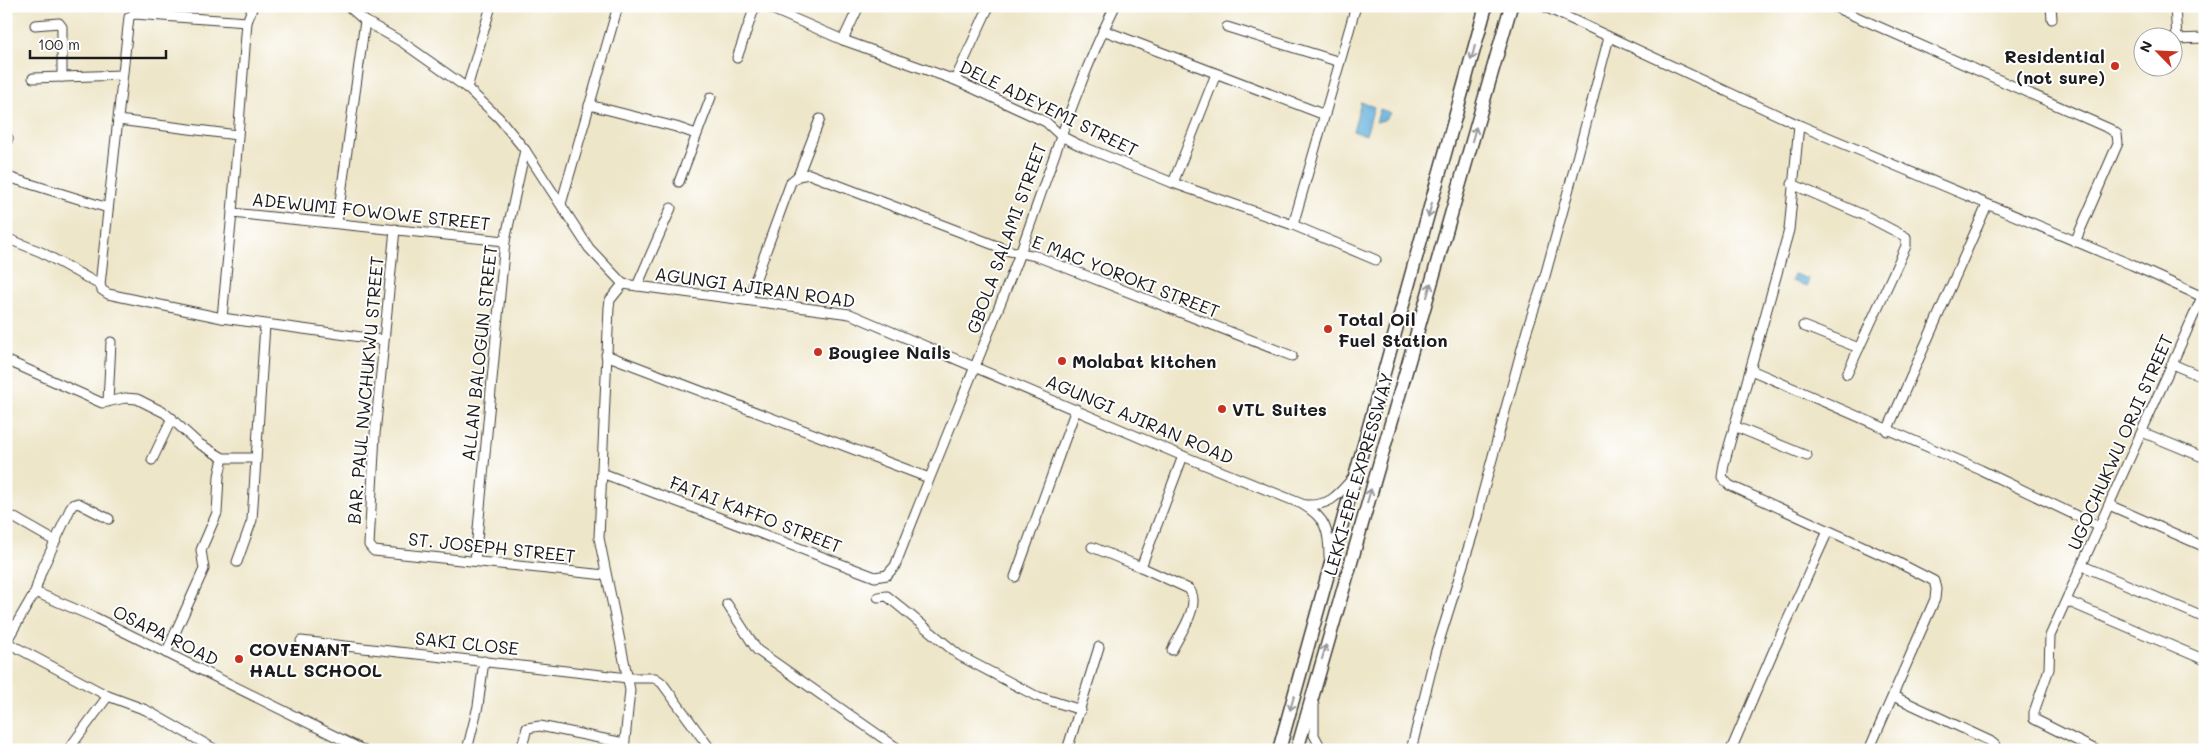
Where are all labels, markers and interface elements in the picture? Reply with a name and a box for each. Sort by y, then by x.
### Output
scale bar [30,28,166,60]
north arrow [2134,28,2184,78]
text: 100 m [38,34,80,54]
text: N [2135,38,2157,55]
place label: Residential (not sure) [2004,44,2105,89]
one-way arrow [1468,45,1478,61]
street label: DELE ADEYEMI STREET [956,54,1142,162]
marker: Residential (not sure) [2109,60,2121,72]
one-way arrow [1469,126,1479,142]
street label: GBOLA SALAMI STREET [960,139,1052,337]
street label: ADEWUMI FOWOWE STREET [251,187,491,235]
one-way arrow [1425,201,1435,217]
street label: E MAC YOROKI STREET [1029,229,1223,323]
street label: ALLAN BALOGUN STREET [456,244,502,462]
street label: BAR. PAUL NWCHUKWU STREET [341,255,389,525]
street label: AGUNGI AJIRAN ROAD [653,261,857,313]
one-way arrow [1424,282,1434,298]
place label: Total Oil Fuel Station [1338,307,1448,352]
marker: Total Oil Fuel Station [1322,323,1334,335]
street label: UGOCHUKWU ORJI STREET [2062,330,2178,554]
place label: Bougiee Nails [828,340,951,364]
marker: Bougiee Nails [812,346,824,358]
place label: Molabat kitchen [1072,349,1216,373]
marker: Molabat kitchen [1056,355,1068,367]
street label: AGUNGI AJIRAN ROAD [1042,368,1238,470]
street label: LEKKI-EPE EXPRESSWAY [1318,370,1398,578]
place label: VTL Suites [1232,397,1327,421]
marker: VTL Suites [1216,403,1228,415]
street label: FATAI KAFFO STREET [667,470,845,558]
one-way arrow [1365,489,1375,505]
street label: ST. JOSEPH STREET [407,526,577,568]
street label: OSAPA ROAD [109,599,223,671]
street label: SAKI CLOSE [414,626,520,660]
place label: COVENANT HALL SCHOOL [249,637,382,682]
one-way arrow [1320,645,1330,661]
marker: COVENANT HALL SCHOOL [233,653,245,665]
one-way arrow [1287,695,1296,711]

